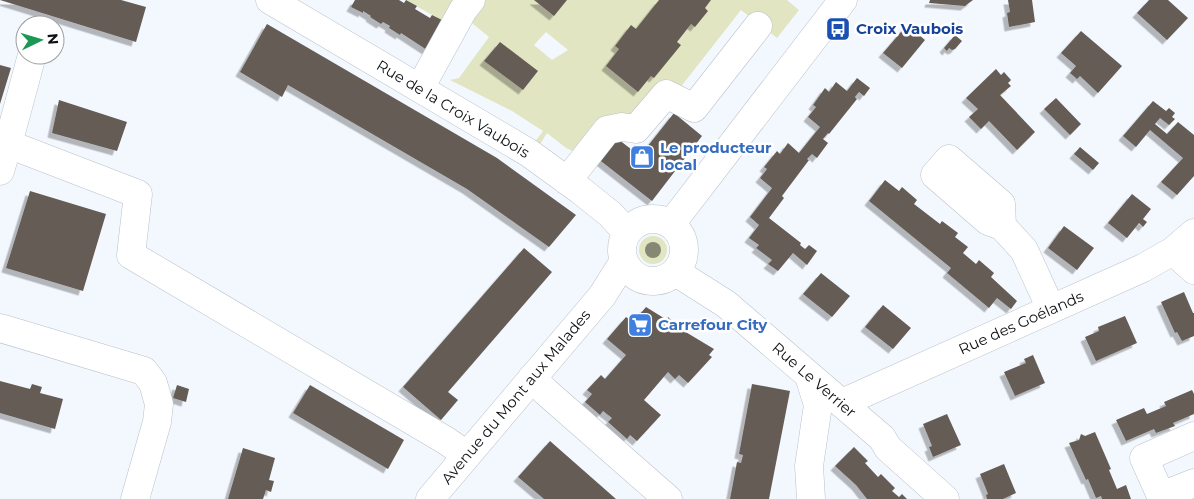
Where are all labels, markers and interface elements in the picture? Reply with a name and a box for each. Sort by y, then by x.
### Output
north arrow [15,15,65,65]
bus stop icon: Croix Vaubois [825,16,851,42]
place label: Croix Vaubois [856,19,963,38]
text: N [43,32,62,45]
street label: Rue de la Croix Vaubois [373,55,533,162]
place label: Le producteur local [660,138,772,174]
shop icon: Le producteur local [629,144,655,170]
street label: Rue des Goélands [955,286,1086,359]
street label: Avenue du Mont aux Malades [437,306,594,488]
supermarket icon: Carrefour City [627,312,653,338]
place label: Carrefour City [658,315,768,334]
street label: Rue Le Verrier [768,338,860,421]

